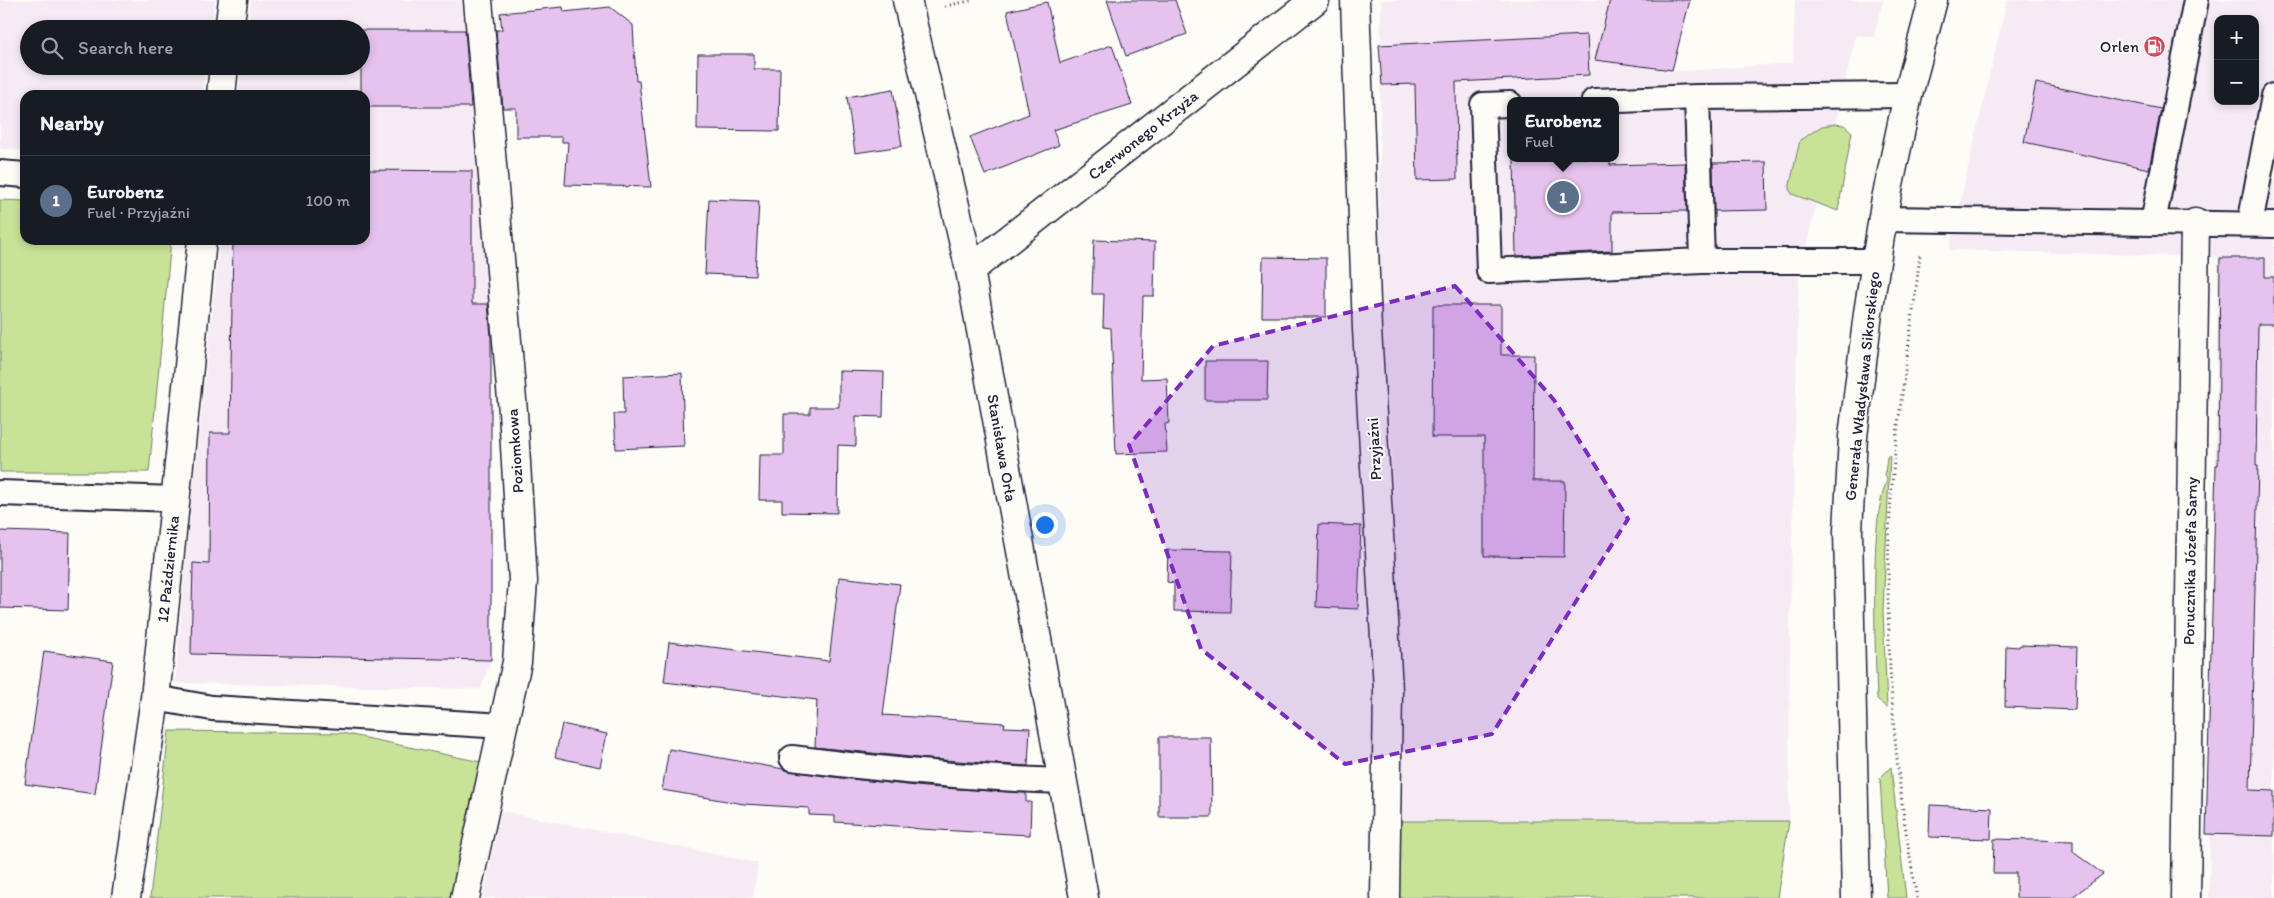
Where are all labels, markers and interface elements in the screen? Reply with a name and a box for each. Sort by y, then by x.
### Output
map controls [2214,15,2259,105]
button: + [2214,15,2259,60]
search box [20,20,370,75]
icon: search [38,34,66,62]
fuel station icon: Orlen [2143,34,2167,58]
text: Search here [78,36,173,59]
place label: Orlen [2100,37,2139,56]
button: − [2214,60,2259,105]
street label: Czerwonego Krzyża [1084,86,1202,184]
popup [1507,97,1619,162]
text: Eurobenz [1525,109,1601,132]
text: Nearby [40,110,104,135]
text: Fuel [1525,132,1554,151]
pin: 1 [1547,178,1579,216]
text: Eurobenz [87,180,164,203]
text: 1 [52,191,60,210]
text: 100 m [306,191,350,210]
text: Fuel · Przyjaźni [87,203,190,222]
street label: Generała Władysława Sikorskiego [1841,270,1883,502]
street label: Stanisława Orła [983,393,1021,503]
street label: Poziomkowa [503,408,527,494]
street label: Przyjaźni [1363,417,1385,481]
street label: Porucznika Józefa Sarny [2179,476,2201,645]
your location [1032,512,1058,538]
street label: 12 Października [153,515,183,623]

